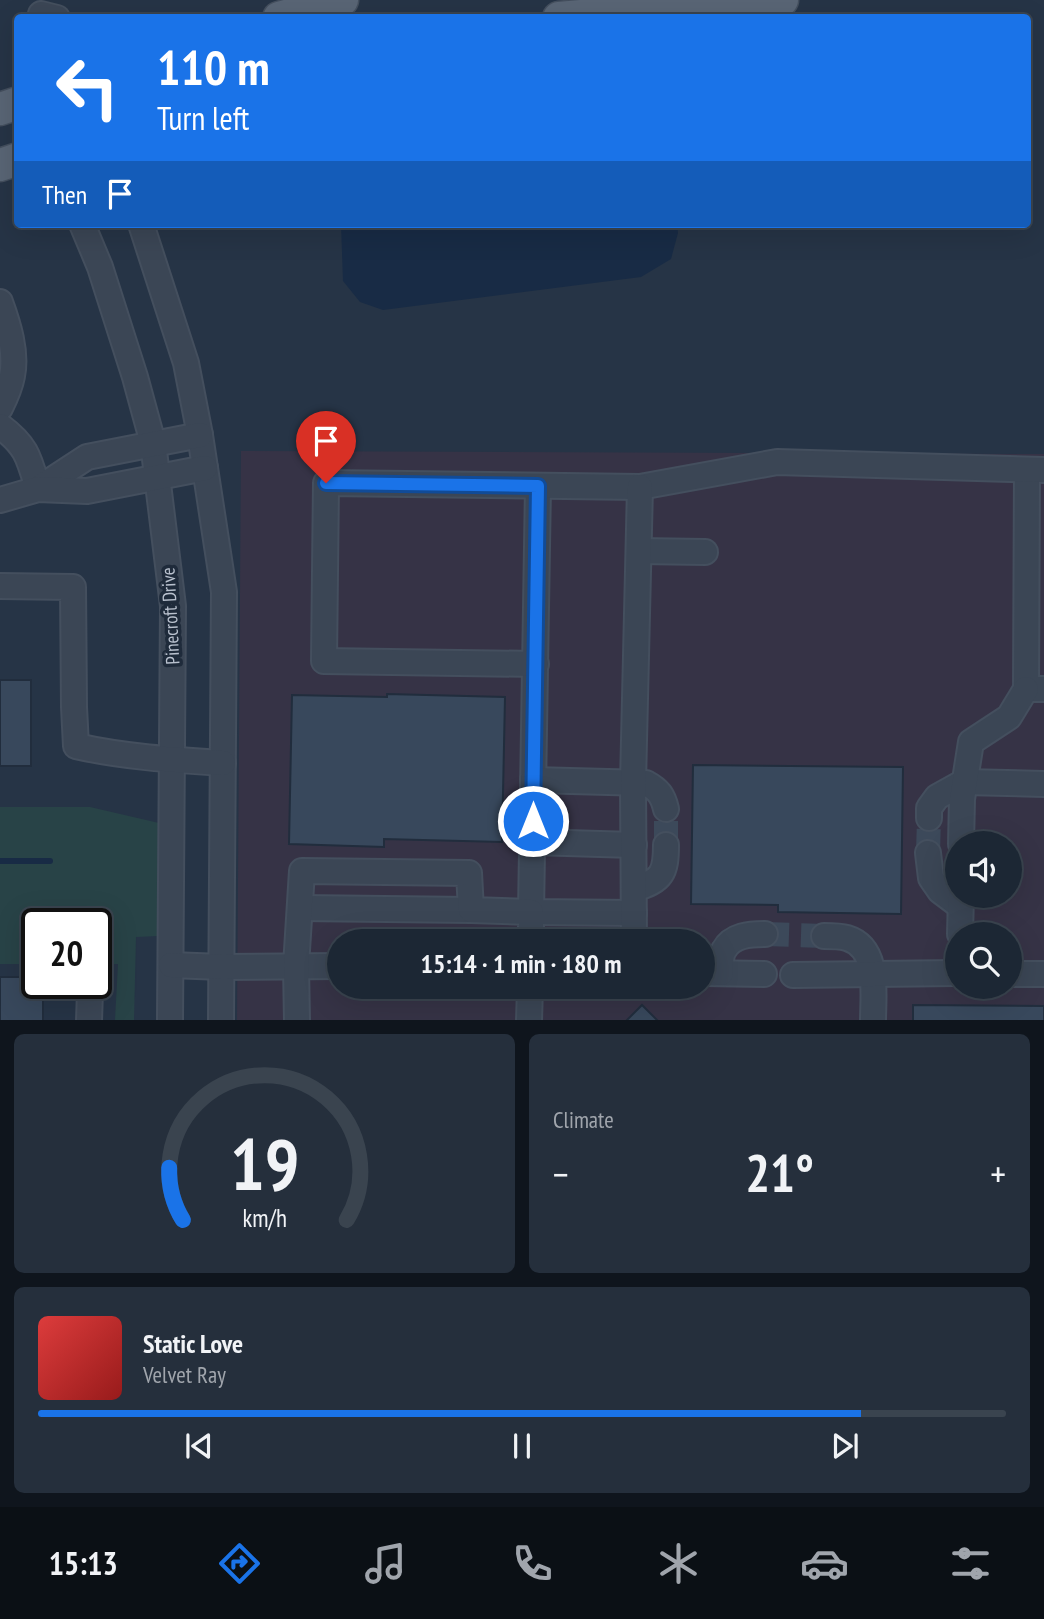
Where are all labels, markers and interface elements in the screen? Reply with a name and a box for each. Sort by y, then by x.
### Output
text: 110 m [157,35,270,99]
icon: left [42,42,133,133]
text: Turn left [157,97,249,139]
icon: arrive [101,175,139,213]
text: Then [42,178,87,211]
pin [296,411,356,483]
icon: arrive [307,422,345,460]
street label: Pinecroft Drive [155,567,185,665]
position arrow [496,784,570,858]
map controls [945,831,1022,999]
button: sound [945,831,1022,908]
speed limit sign: 20 [21,908,112,999]
button: search [945,922,1022,999]
text: 15:14 · 1 min · 180 m [421,947,621,980]
text: Climate [553,1105,614,1134]
text: 19 [230,1116,299,1210]
text: 21° [745,1139,814,1206]
text: − [553,1149,569,1198]
text: + [990,1149,1006,1198]
text: km/h [242,1201,287,1233]
text: Static Love [143,1327,243,1360]
text: Velvet Ray [143,1360,226,1389]
icon: previous [180,1427,218,1465]
icon: pause [503,1427,541,1465]
icon: next [826,1427,864,1465]
icon: directions [215,1539,264,1588]
icon: music [361,1539,410,1588]
icon: phone [508,1539,557,1588]
icon: climate [654,1539,703,1588]
icon: car [800,1539,849,1588]
icon: filters [946,1539,995,1588]
text: 15:13 [49,1542,118,1584]

